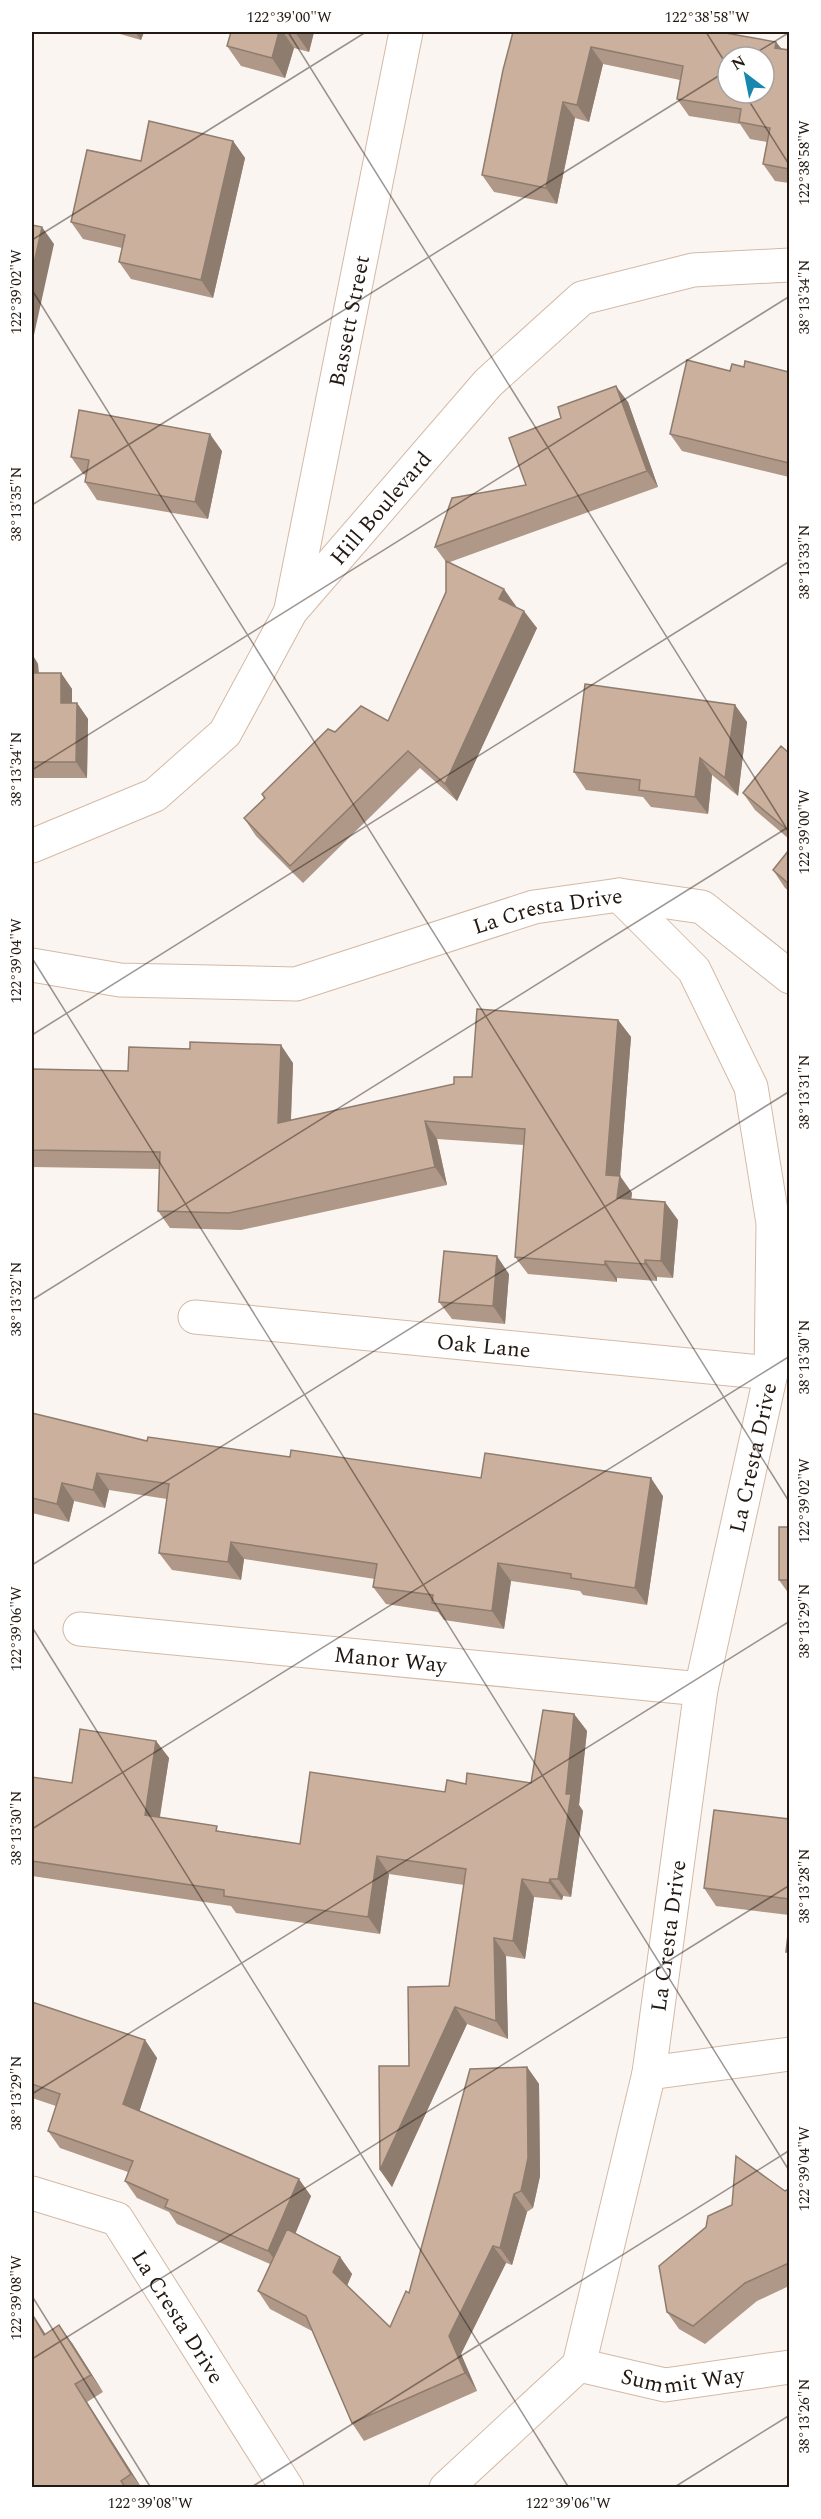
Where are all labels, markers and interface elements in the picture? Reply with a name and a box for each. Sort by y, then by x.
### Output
text: 122°39'00"W [246,6,332,29]
text: 122°38'58"W [664,6,750,29]
north arrow [716,45,776,105]
text: N [727,49,750,77]
text: 122°38'58"W [793,120,816,206]
text: 122°39'02"W [5,249,28,335]
street label: Bassett Street [321,252,379,390]
text: 38°13'34"N [793,259,816,335]
street label: Hill Boulevard [323,444,440,573]
text: 38°13'35"N [5,466,28,542]
text: 38°13'33"N [793,524,816,600]
text: 38°13'34"N [5,731,28,807]
text: 122°39'00"W [793,789,816,875]
street label: La Cresta Drive [469,880,625,944]
text: 122°39'04"W [5,918,28,1004]
text: 38°13'31"N [793,1054,816,1130]
text: 38°13'32"N [5,1261,28,1337]
text: 38°13'30"N [793,1319,816,1395]
street label: Oak Lane [435,1326,532,1368]
street label: La Cresta Drive [721,1380,786,1536]
text: 122°39'02"W [793,1458,816,1544]
text: 38°13'29"N [793,1583,816,1659]
text: 122°39'06"W [5,1586,28,1672]
street label: Manor Way [332,1639,450,1683]
text: 38°13'30"N [5,1790,28,1866]
text: 38°13'28"N [793,1848,816,1924]
street label: La Cresta Drive [642,1858,696,2014]
text: 38°13'29"N [5,2055,28,2131]
text: 122°39'04"W [793,2126,816,2212]
street label: La Cresta Drive [122,2244,232,2391]
text: 122°39'08"W [5,2255,28,2341]
street label: Summit Way [618,2359,748,2403]
text: 38°13'26"N [793,2378,816,2454]
text: 122°39'08"W [107,2492,193,2515]
text: 122°39'06"W [525,2492,611,2515]

